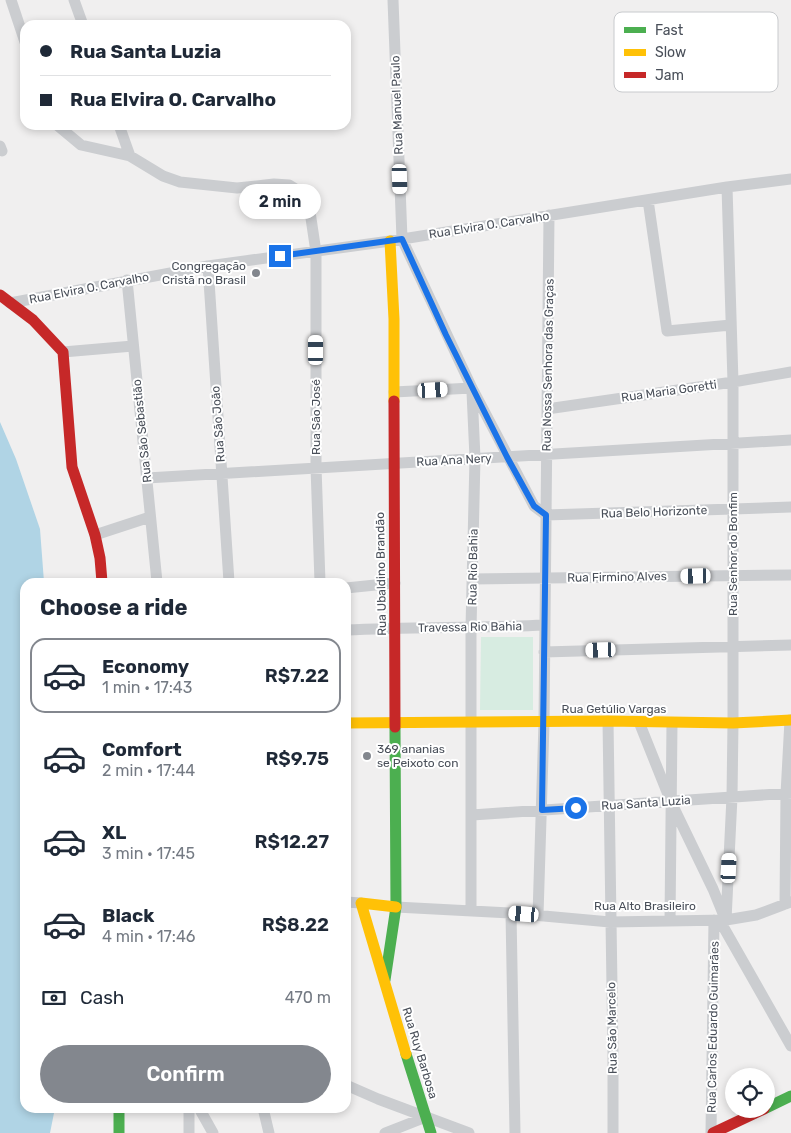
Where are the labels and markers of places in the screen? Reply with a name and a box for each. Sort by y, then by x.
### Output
place label: Congregação Cristã no Brasil [162,259,246,287]
marker: Congregação Cristã no Brasil [250,267,262,279]
place label: 369 ananias se Peixoto con [377,742,458,770]
marker: 369 ananias se Peixoto con [361,750,373,762]

